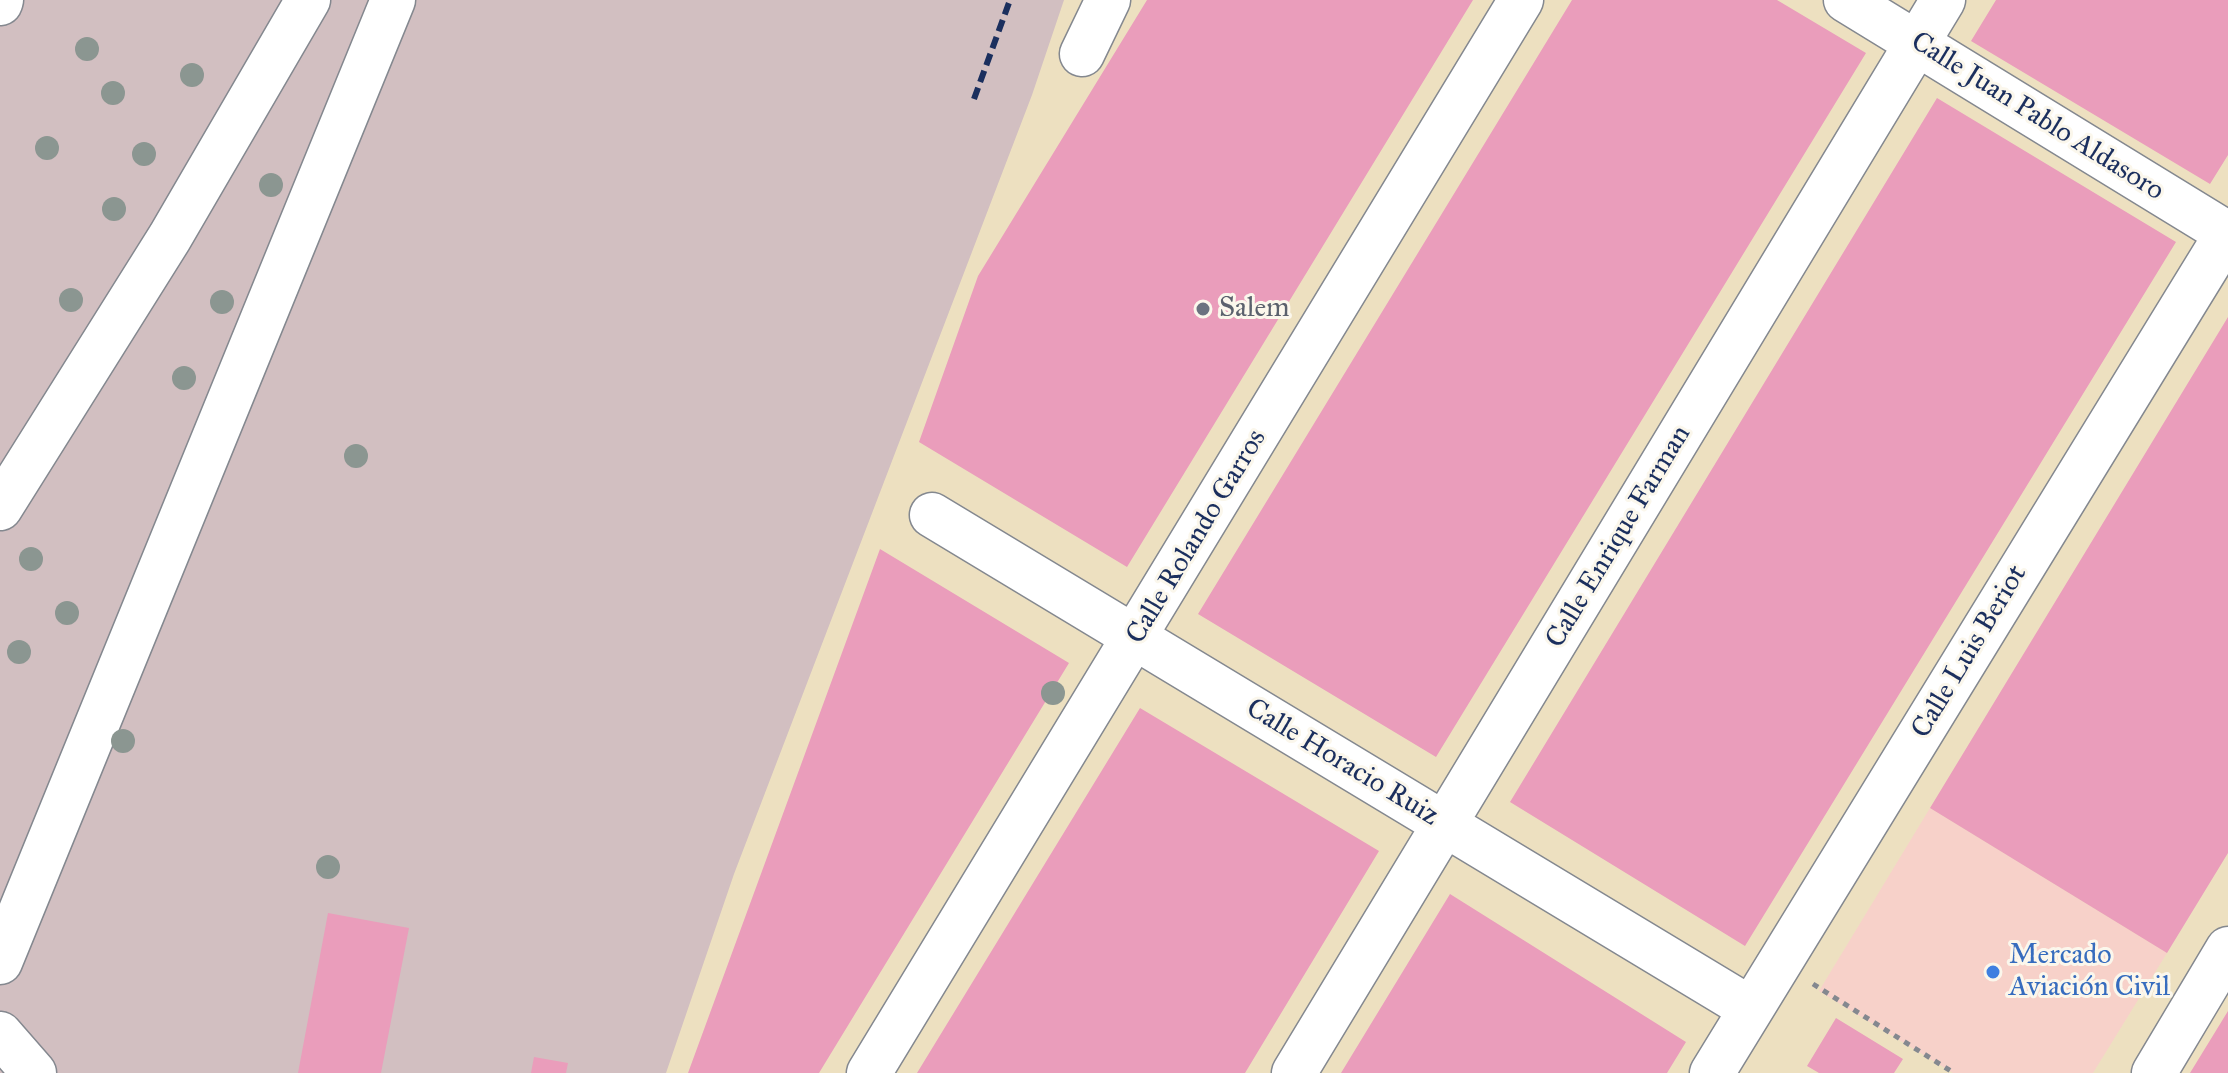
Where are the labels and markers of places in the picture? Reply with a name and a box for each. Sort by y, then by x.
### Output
place label: Salem [1219,292,1290,326]
marker: Salem [1194,300,1212,318]
place label: Mercado Aviación Civil [2009,939,2170,1005]
marker: Mercado Aviación Civil [1984,963,2002,981]

